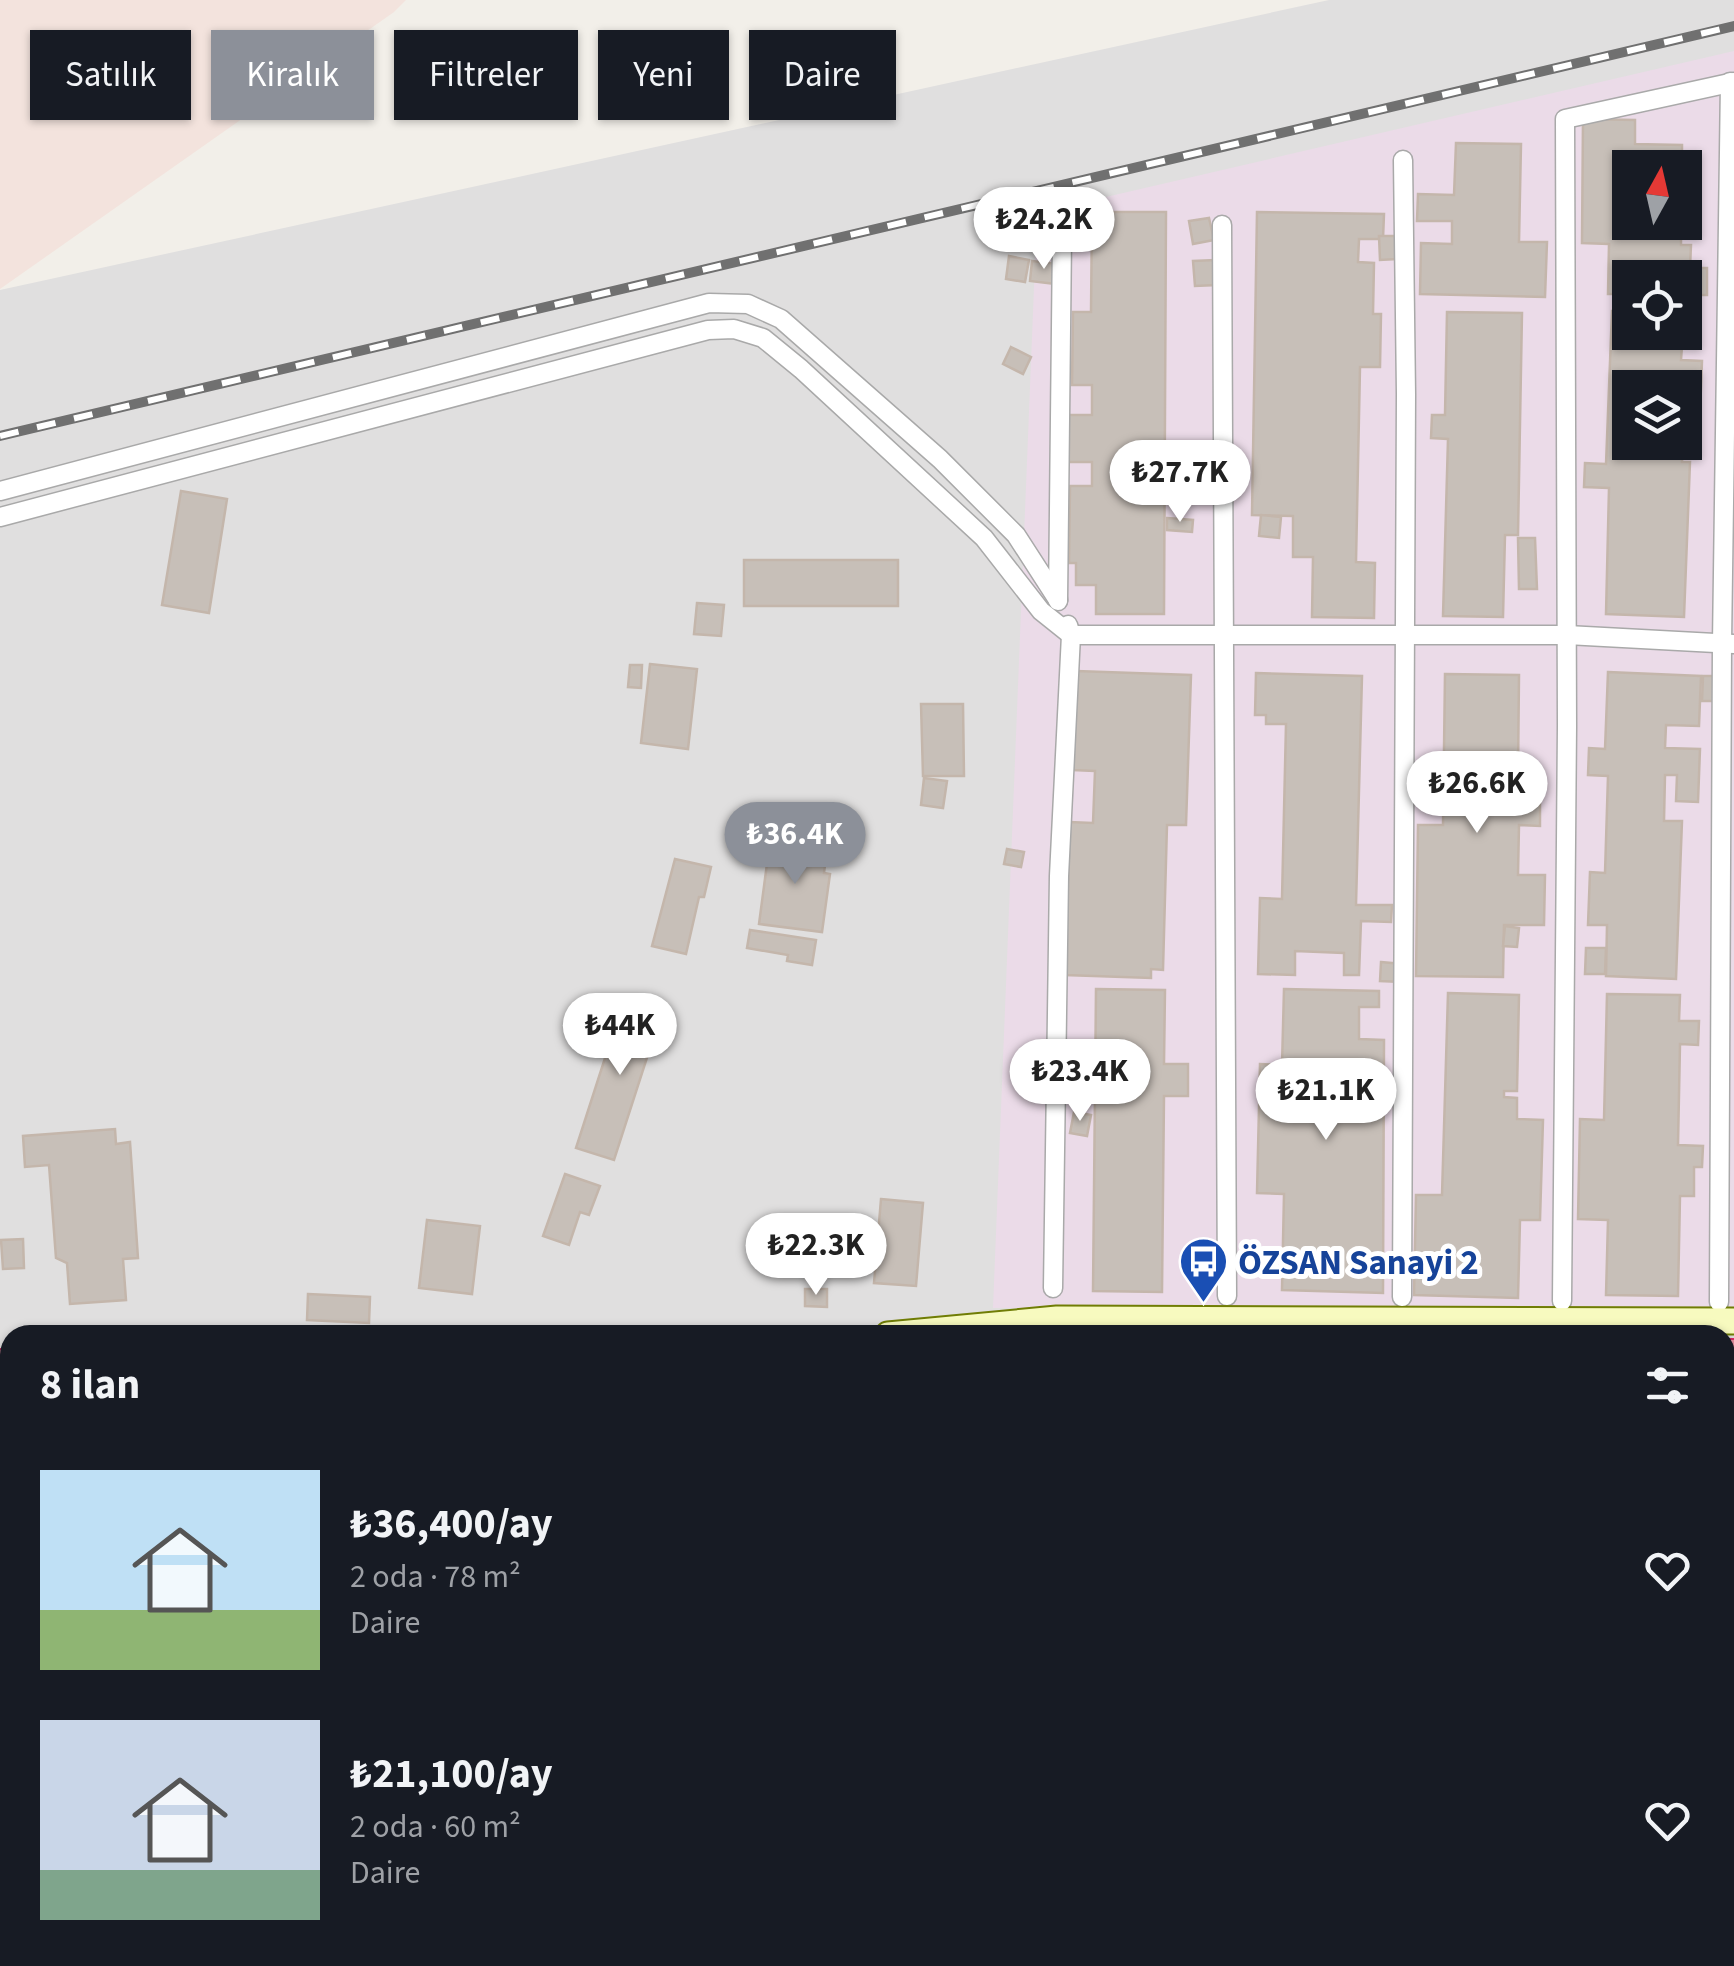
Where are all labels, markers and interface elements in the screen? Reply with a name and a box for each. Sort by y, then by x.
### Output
chip: Satılık [30,30,191,120]
chip: Kiralık [211,30,374,120]
chip: Filtreler [394,30,578,120]
chip: Yeni [598,30,729,120]
chip: Daire [749,30,896,120]
north arrow [1612,150,1702,240]
map controls [1612,150,1702,460]
pin: ₺24.2K [963,187,1125,272]
text: ₺24.2K [996,196,1092,242]
button: locate [1612,260,1702,350]
button: layers [1612,370,1702,460]
pin: ₺27.7K [1099,440,1261,525]
text: ₺27.7K [1132,449,1228,495]
pin: ₺26.6K [1396,751,1558,836]
text: ₺26.6K [1429,760,1525,806]
pin: ₺36.4K [714,802,876,887]
text: ₺36.4K [747,811,843,857]
pin: ₺44K [561,993,679,1078]
text: ₺44K [585,1002,655,1048]
pin: ₺23.4K [999,1039,1161,1124]
text: ₺23.4K [1032,1048,1128,1094]
pin: ₺21.1K [1245,1058,1407,1143]
text: ₺21.1K [1278,1067,1374,1113]
pin: ₺22.3K [735,1213,897,1298]
text: ₺22.3K [768,1222,864,1268]
bus stop icon: ÖZSAN Sanayi 2 [1177,1236,1229,1304]
place label: ÖZSAN Sanayi 2 [1238,1238,1479,1288]
text: 8 ilan [40,1355,140,1415]
icon: filters [1640,1358,1695,1413]
text: ₺36,400/ay [350,1494,553,1554]
icon: home [120,1510,240,1630]
icon: heart [1640,1543,1695,1598]
text: 2 oda · 78 m² [350,1554,521,1600]
text: Daire [350,1600,420,1646]
text: ₺21,100/ay [350,1744,553,1804]
icon: home [120,1760,240,1880]
icon: heart [1640,1793,1695,1848]
text: 2 oda · 60 m² [350,1804,521,1850]
text: Daire [350,1850,420,1896]

